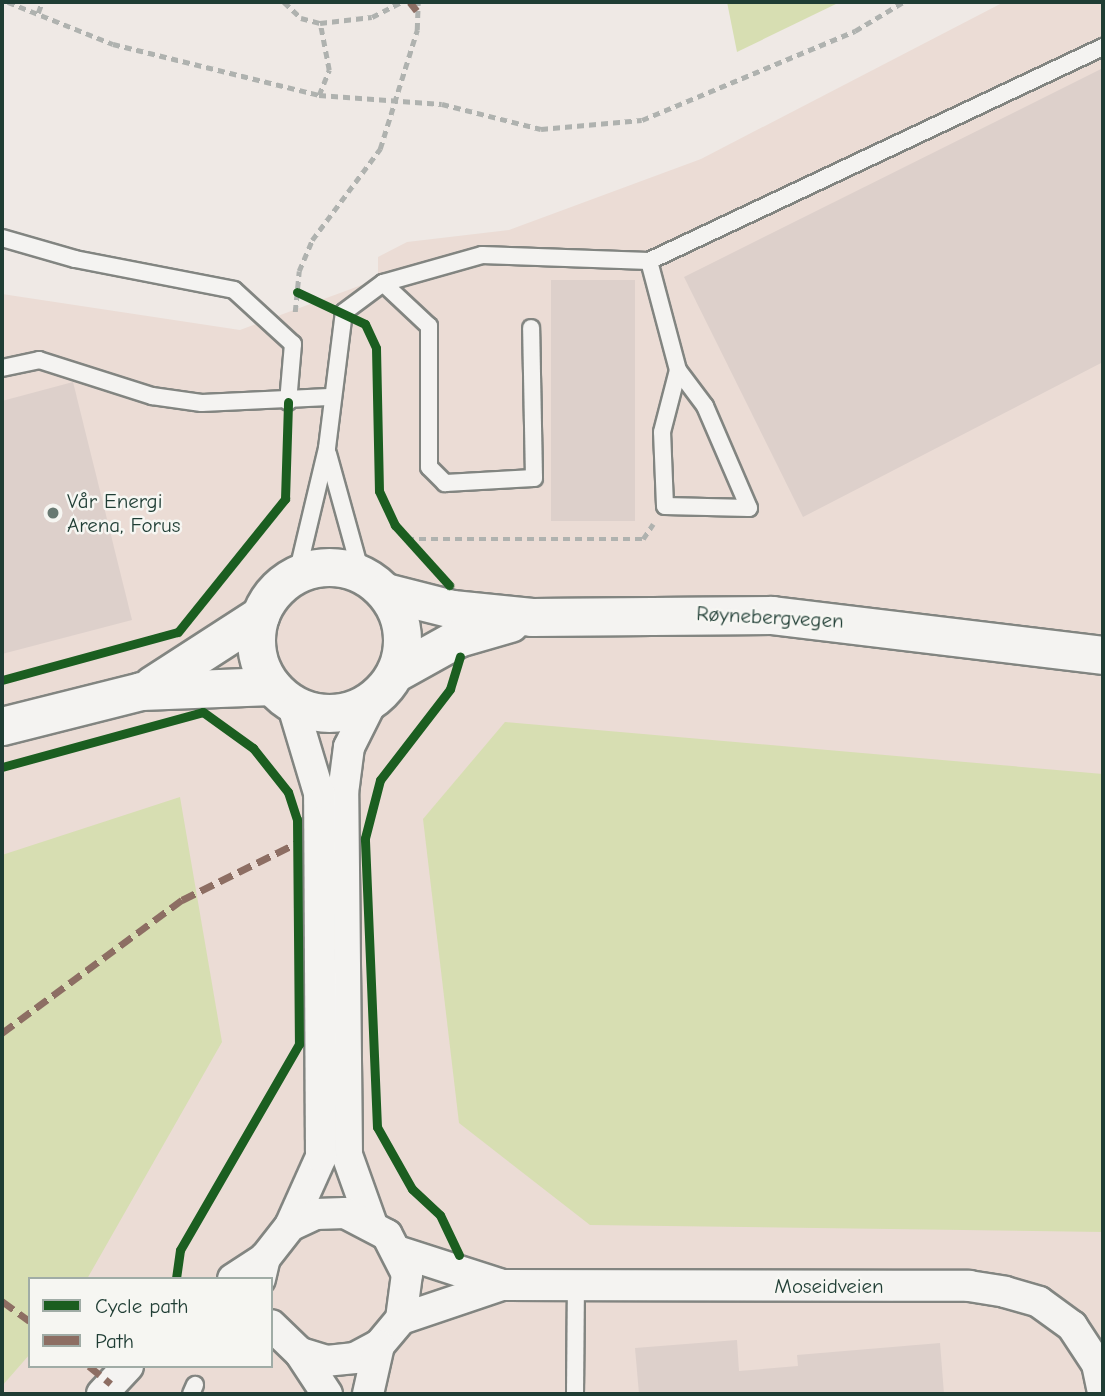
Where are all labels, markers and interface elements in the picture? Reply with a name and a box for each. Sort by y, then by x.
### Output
place label: Vår Energi Arena, Forus [67,488,180,538]
marker: Vår Energi Arena, Forus [45,505,61,521]
street label: Røynebergvegen [696,601,844,633]
street label: Moseidveien [774,1273,884,1299]
legend [28,1277,273,1368]
text: Cycle path [95,1294,188,1318]
text: Path [95,1329,134,1353]

